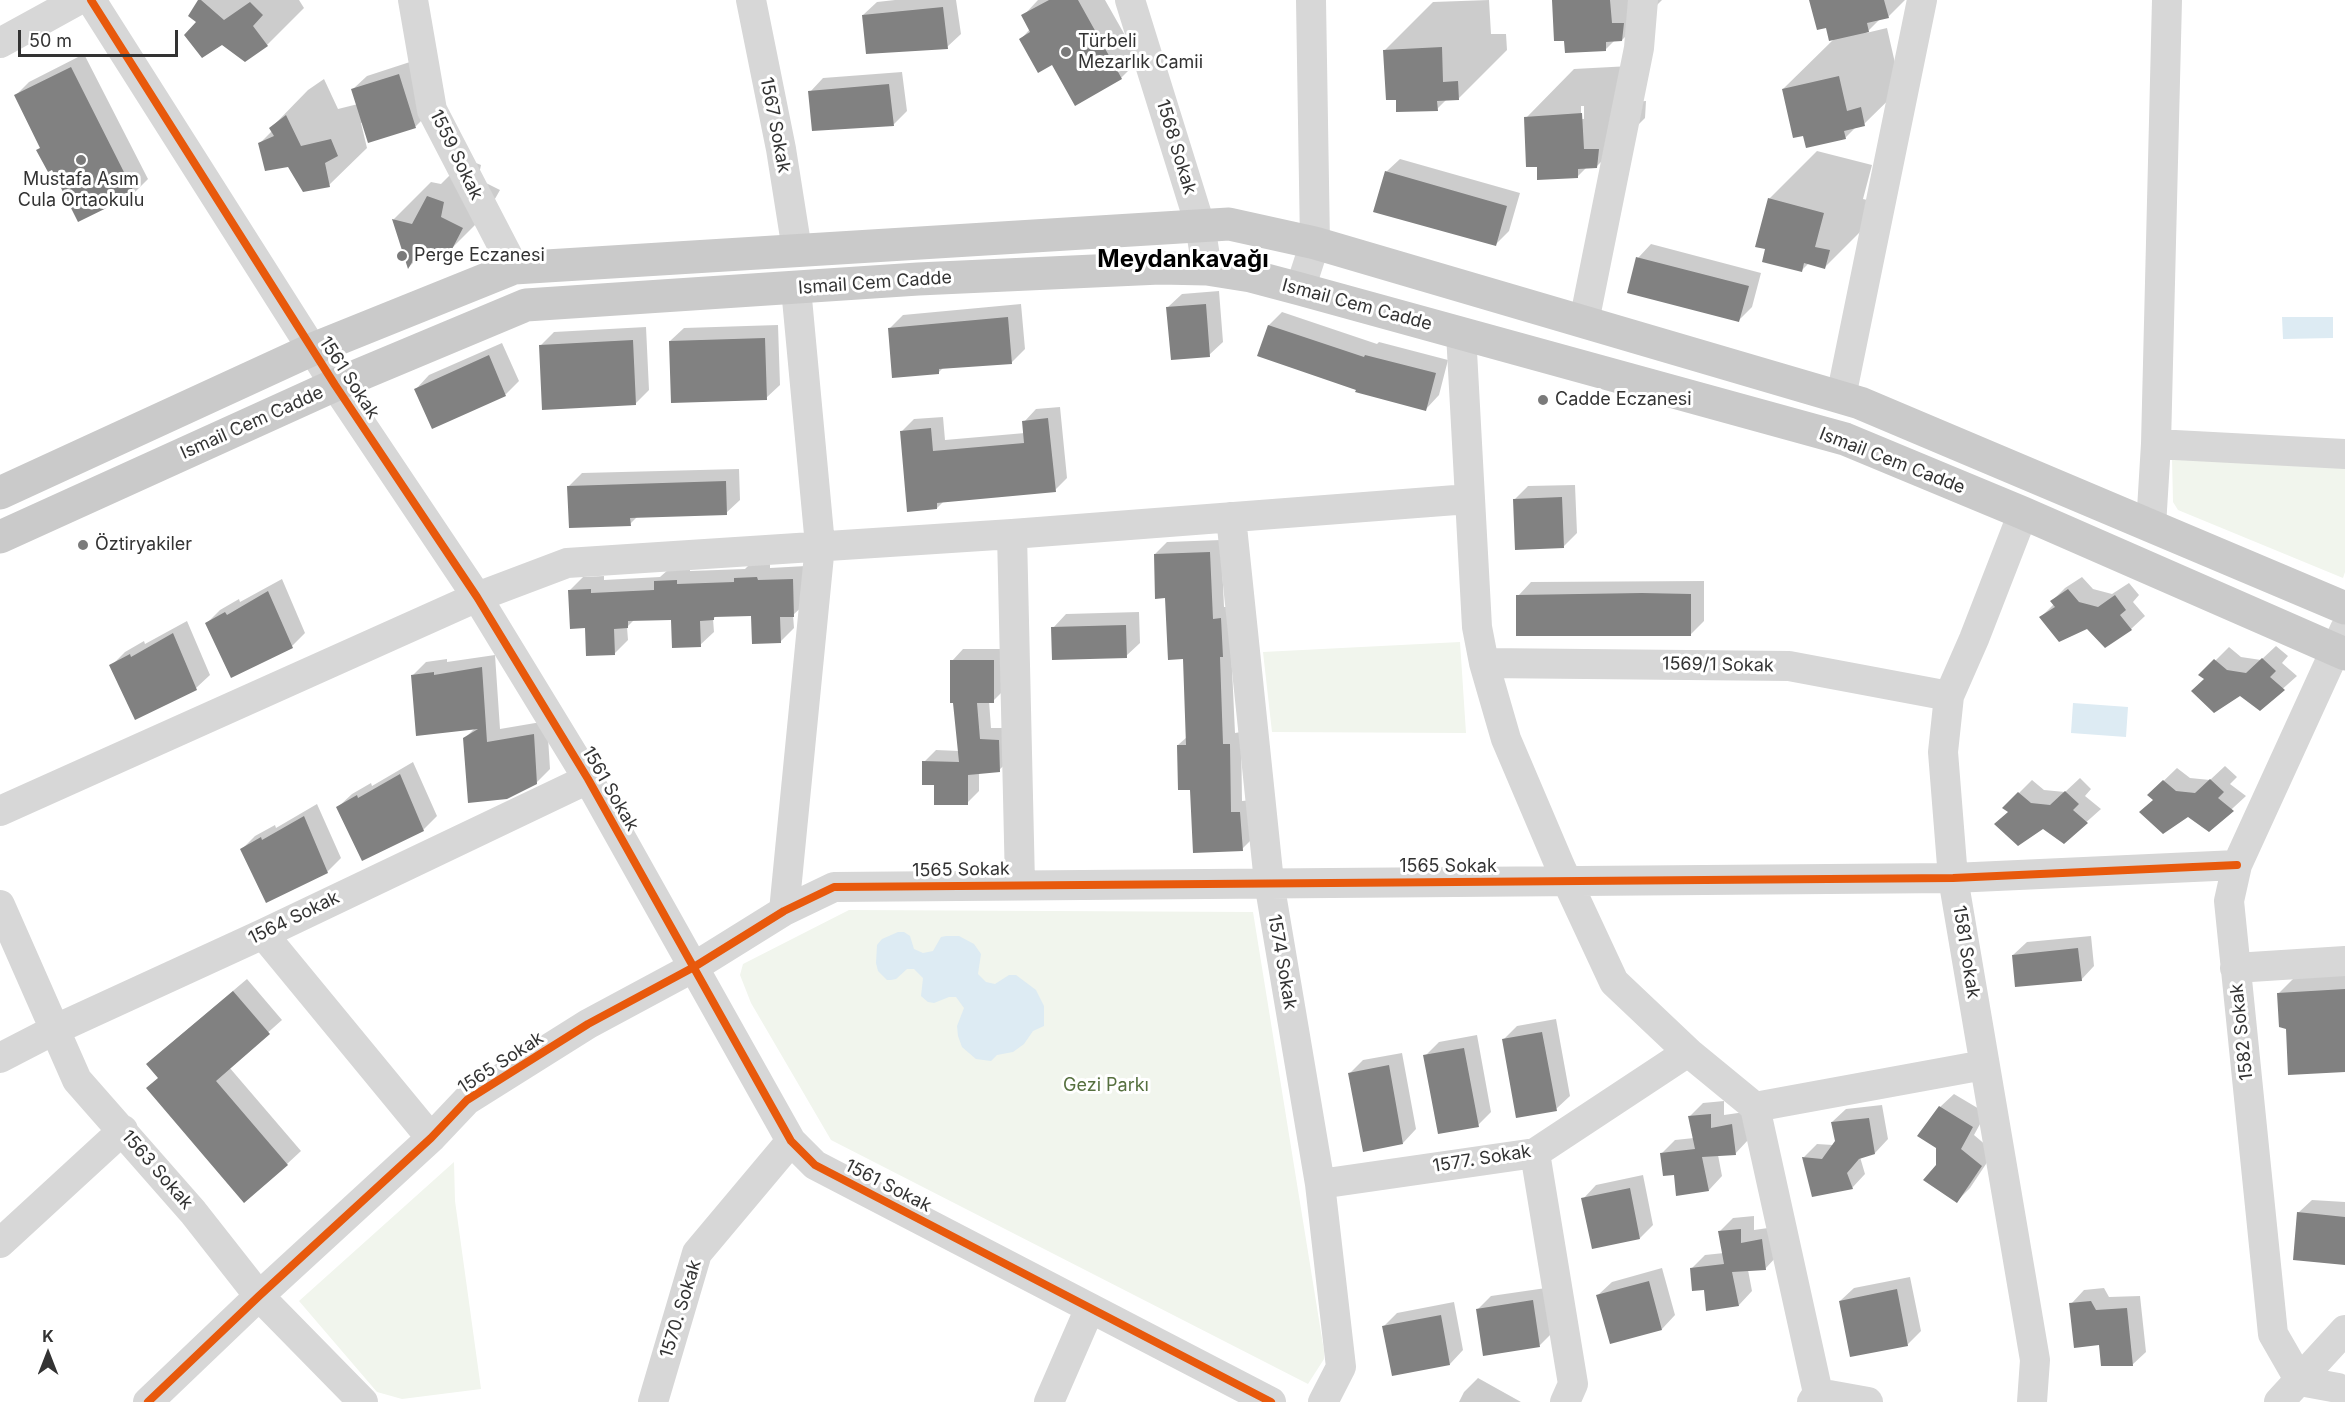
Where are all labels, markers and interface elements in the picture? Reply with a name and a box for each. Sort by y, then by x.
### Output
scale bar [21,18,182,56]
text: 50 m [29,30,72,51]
place label: Türbeli Mezarlık Camii [1078,31,1203,74]
marker: Türbeli Mezarlık Camii [1059,45,1073,59]
street label: 1567 Sokak [755,75,795,175]
street label: 1568 Sokak [1151,97,1201,197]
street label: 1559 Sokak [425,106,487,204]
marker: Mustafa Asım Cula Ortaokulu [74,153,88,167]
place label: Mustafa Asım Cula Ortaokulu [18,169,144,212]
place label: Perge Eczanesi [414,245,545,267]
district label: Meydankavağı [1097,246,1269,274]
marker: Perge Eczanesi [395,249,409,263]
street label: Ismail Cem Cadde [797,267,953,299]
street label: Ismail Cem Cadde [1280,275,1434,335]
street label: 1561 Sokak [314,333,384,423]
street label: Ismail Cem Cadde [177,382,327,464]
place label: Cadde Eczanesi [1555,389,1692,411]
marker: Cadde Eczanesi [1536,393,1550,407]
street label: Ismail Cem Cadde [1816,423,1968,499]
place label: Öztiryakiler [95,534,192,556]
marker: Öztiryakiler [76,538,90,552]
street label: 1569/1 Sokak [1662,653,1774,677]
street label: 1561 Sokak [577,743,643,835]
street label: 1565 Sokak [1399,856,1497,878]
street label: 1565 Sokak [912,858,1010,882]
street label: 1564 Sokak [245,887,343,949]
street label: 1581 Sokak [1948,904,1984,1000]
street label: 1574 Sokak [1263,913,1301,1011]
street label: 1582 Sokak [2226,982,2258,1082]
street label: 1565 Sokak [454,1027,548,1099]
park label: Gezi Parkı [1063,1075,1149,1097]
street label: 1563 Sokak [117,1126,197,1214]
street label: 1577. Sokak [1431,1141,1533,1177]
street label: 1561 Sokak [841,1155,935,1217]
street label: 1570. Sokak [656,1257,706,1361]
north arrow [18,1324,78,1384]
text: K [42,1326,54,1346]

